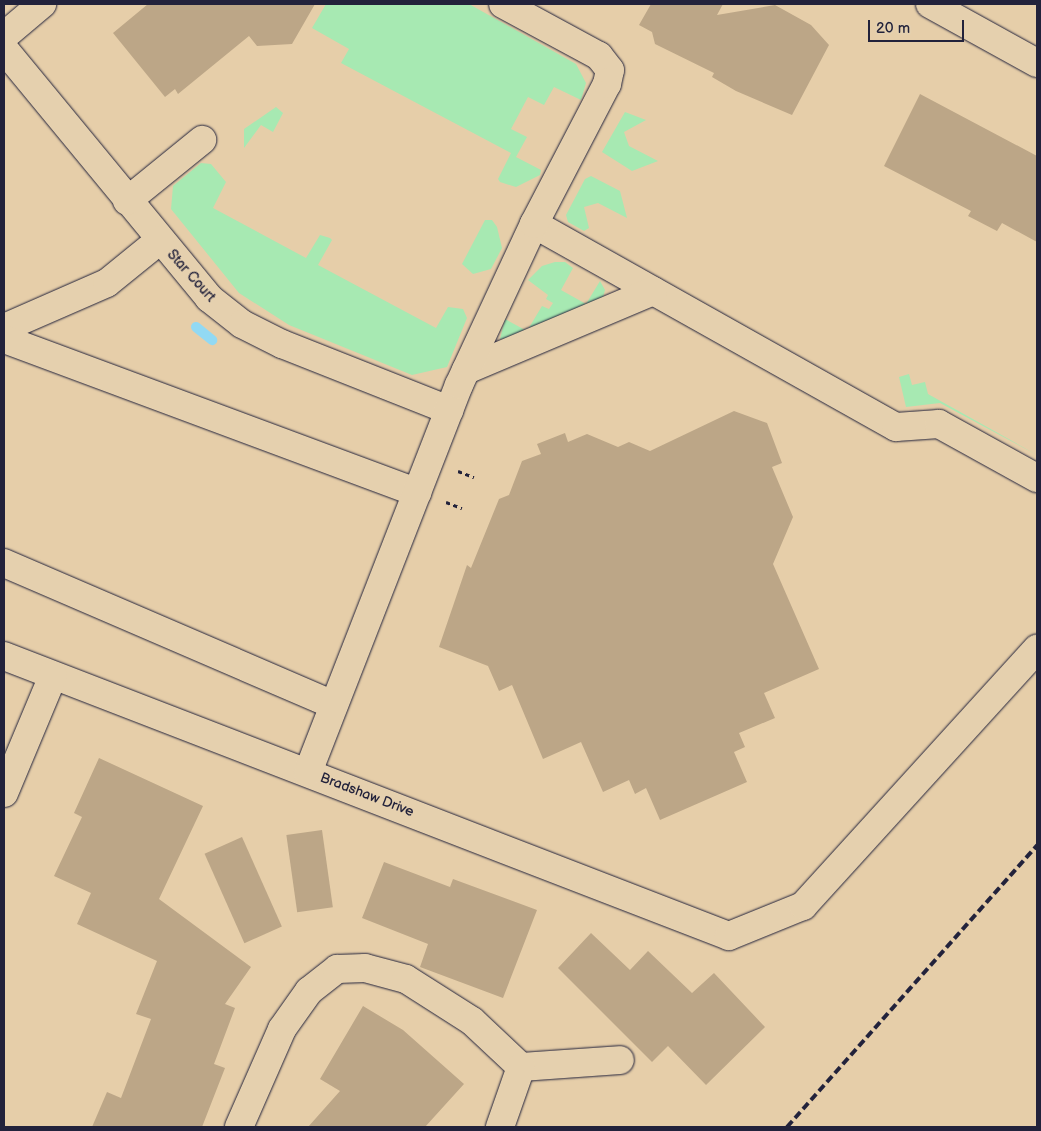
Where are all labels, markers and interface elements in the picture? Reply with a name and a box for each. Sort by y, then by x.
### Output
scale bar [871,10,967,42]
text: 20 m [876,19,910,38]
street label: Star Court [163,247,219,305]
street label: Bradshaw Drive [318,769,416,821]

